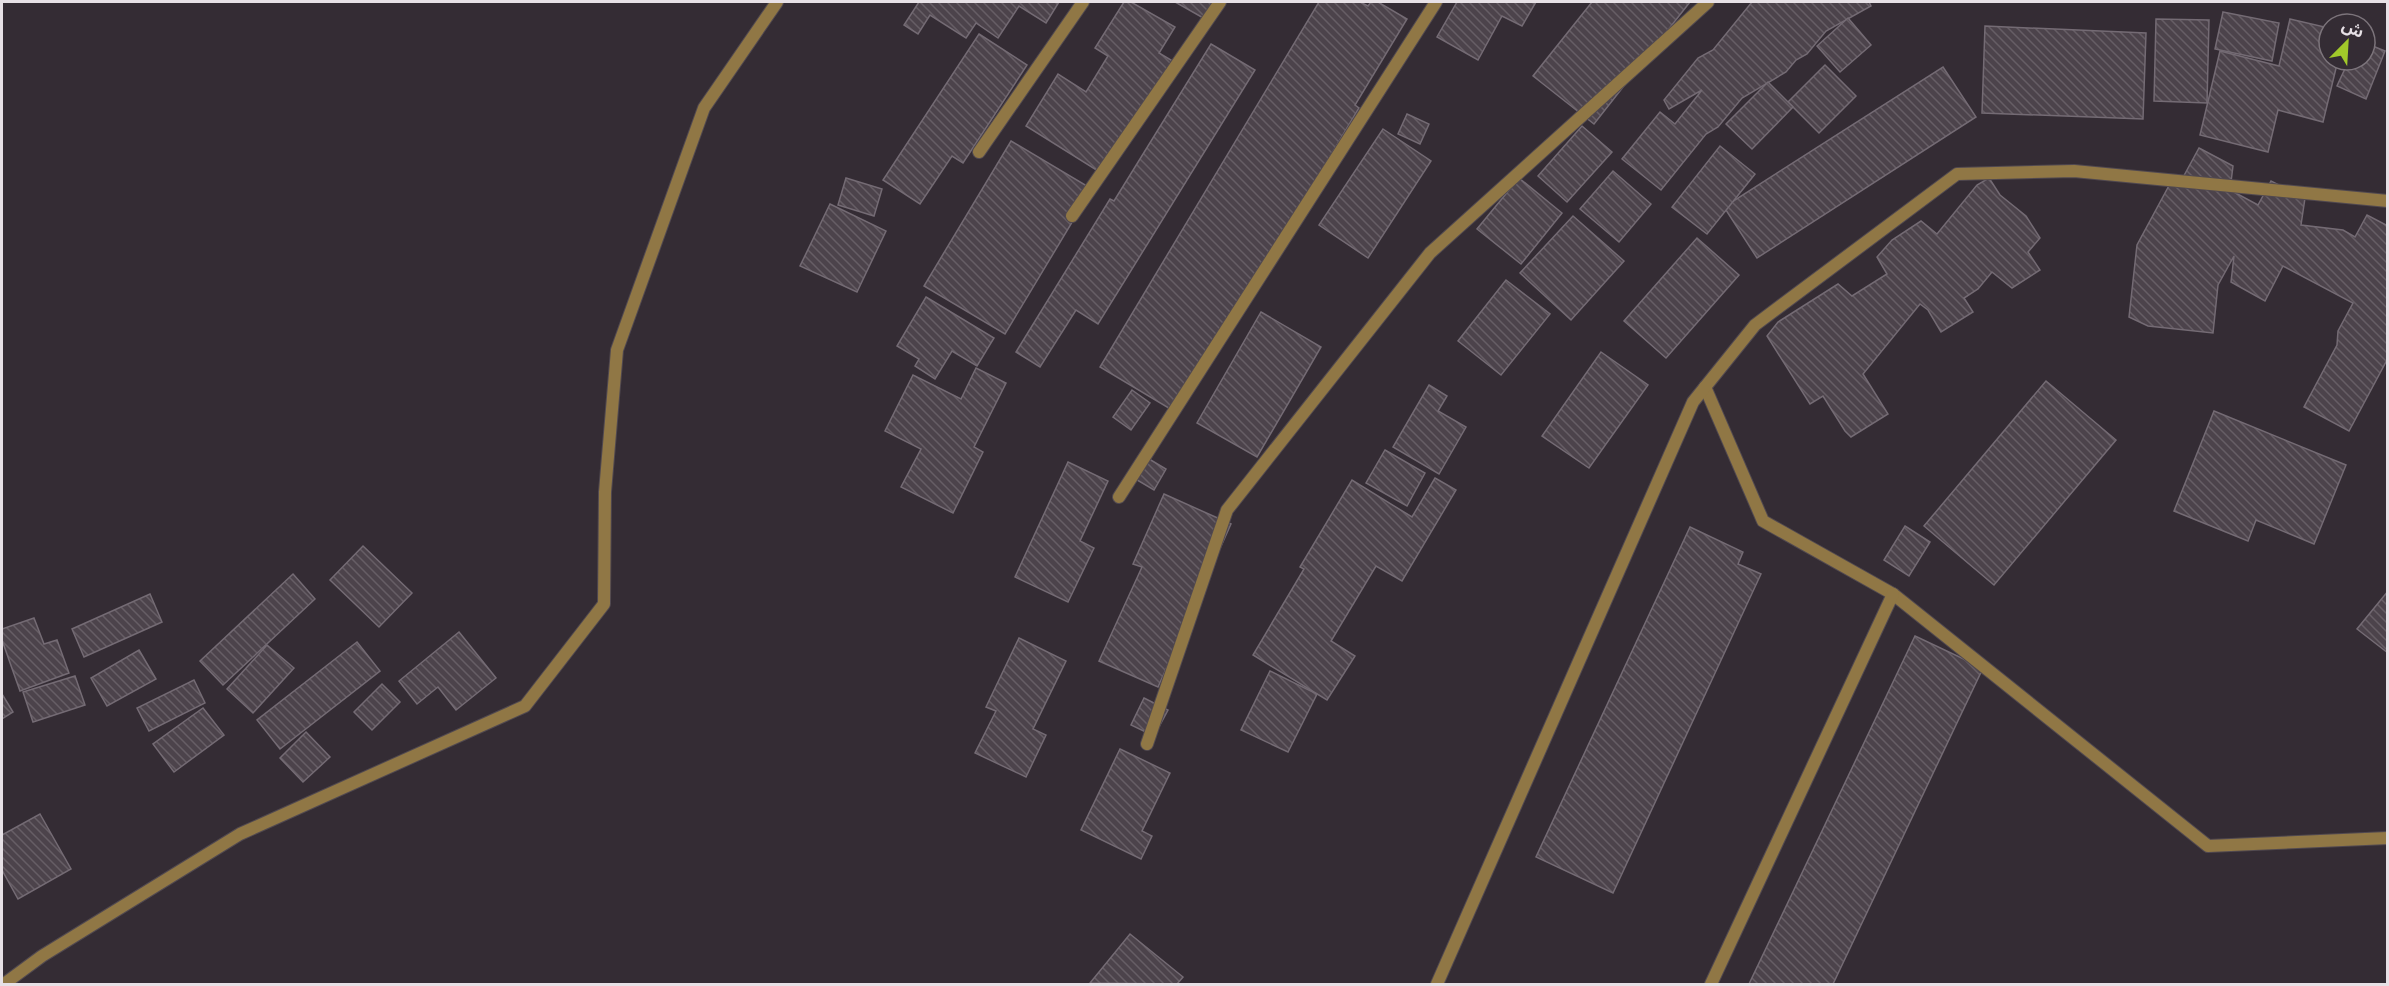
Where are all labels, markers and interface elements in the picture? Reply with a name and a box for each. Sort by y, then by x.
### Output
north arrow [2317,12,2377,72]
text: ش [2339,17,2366,43]

